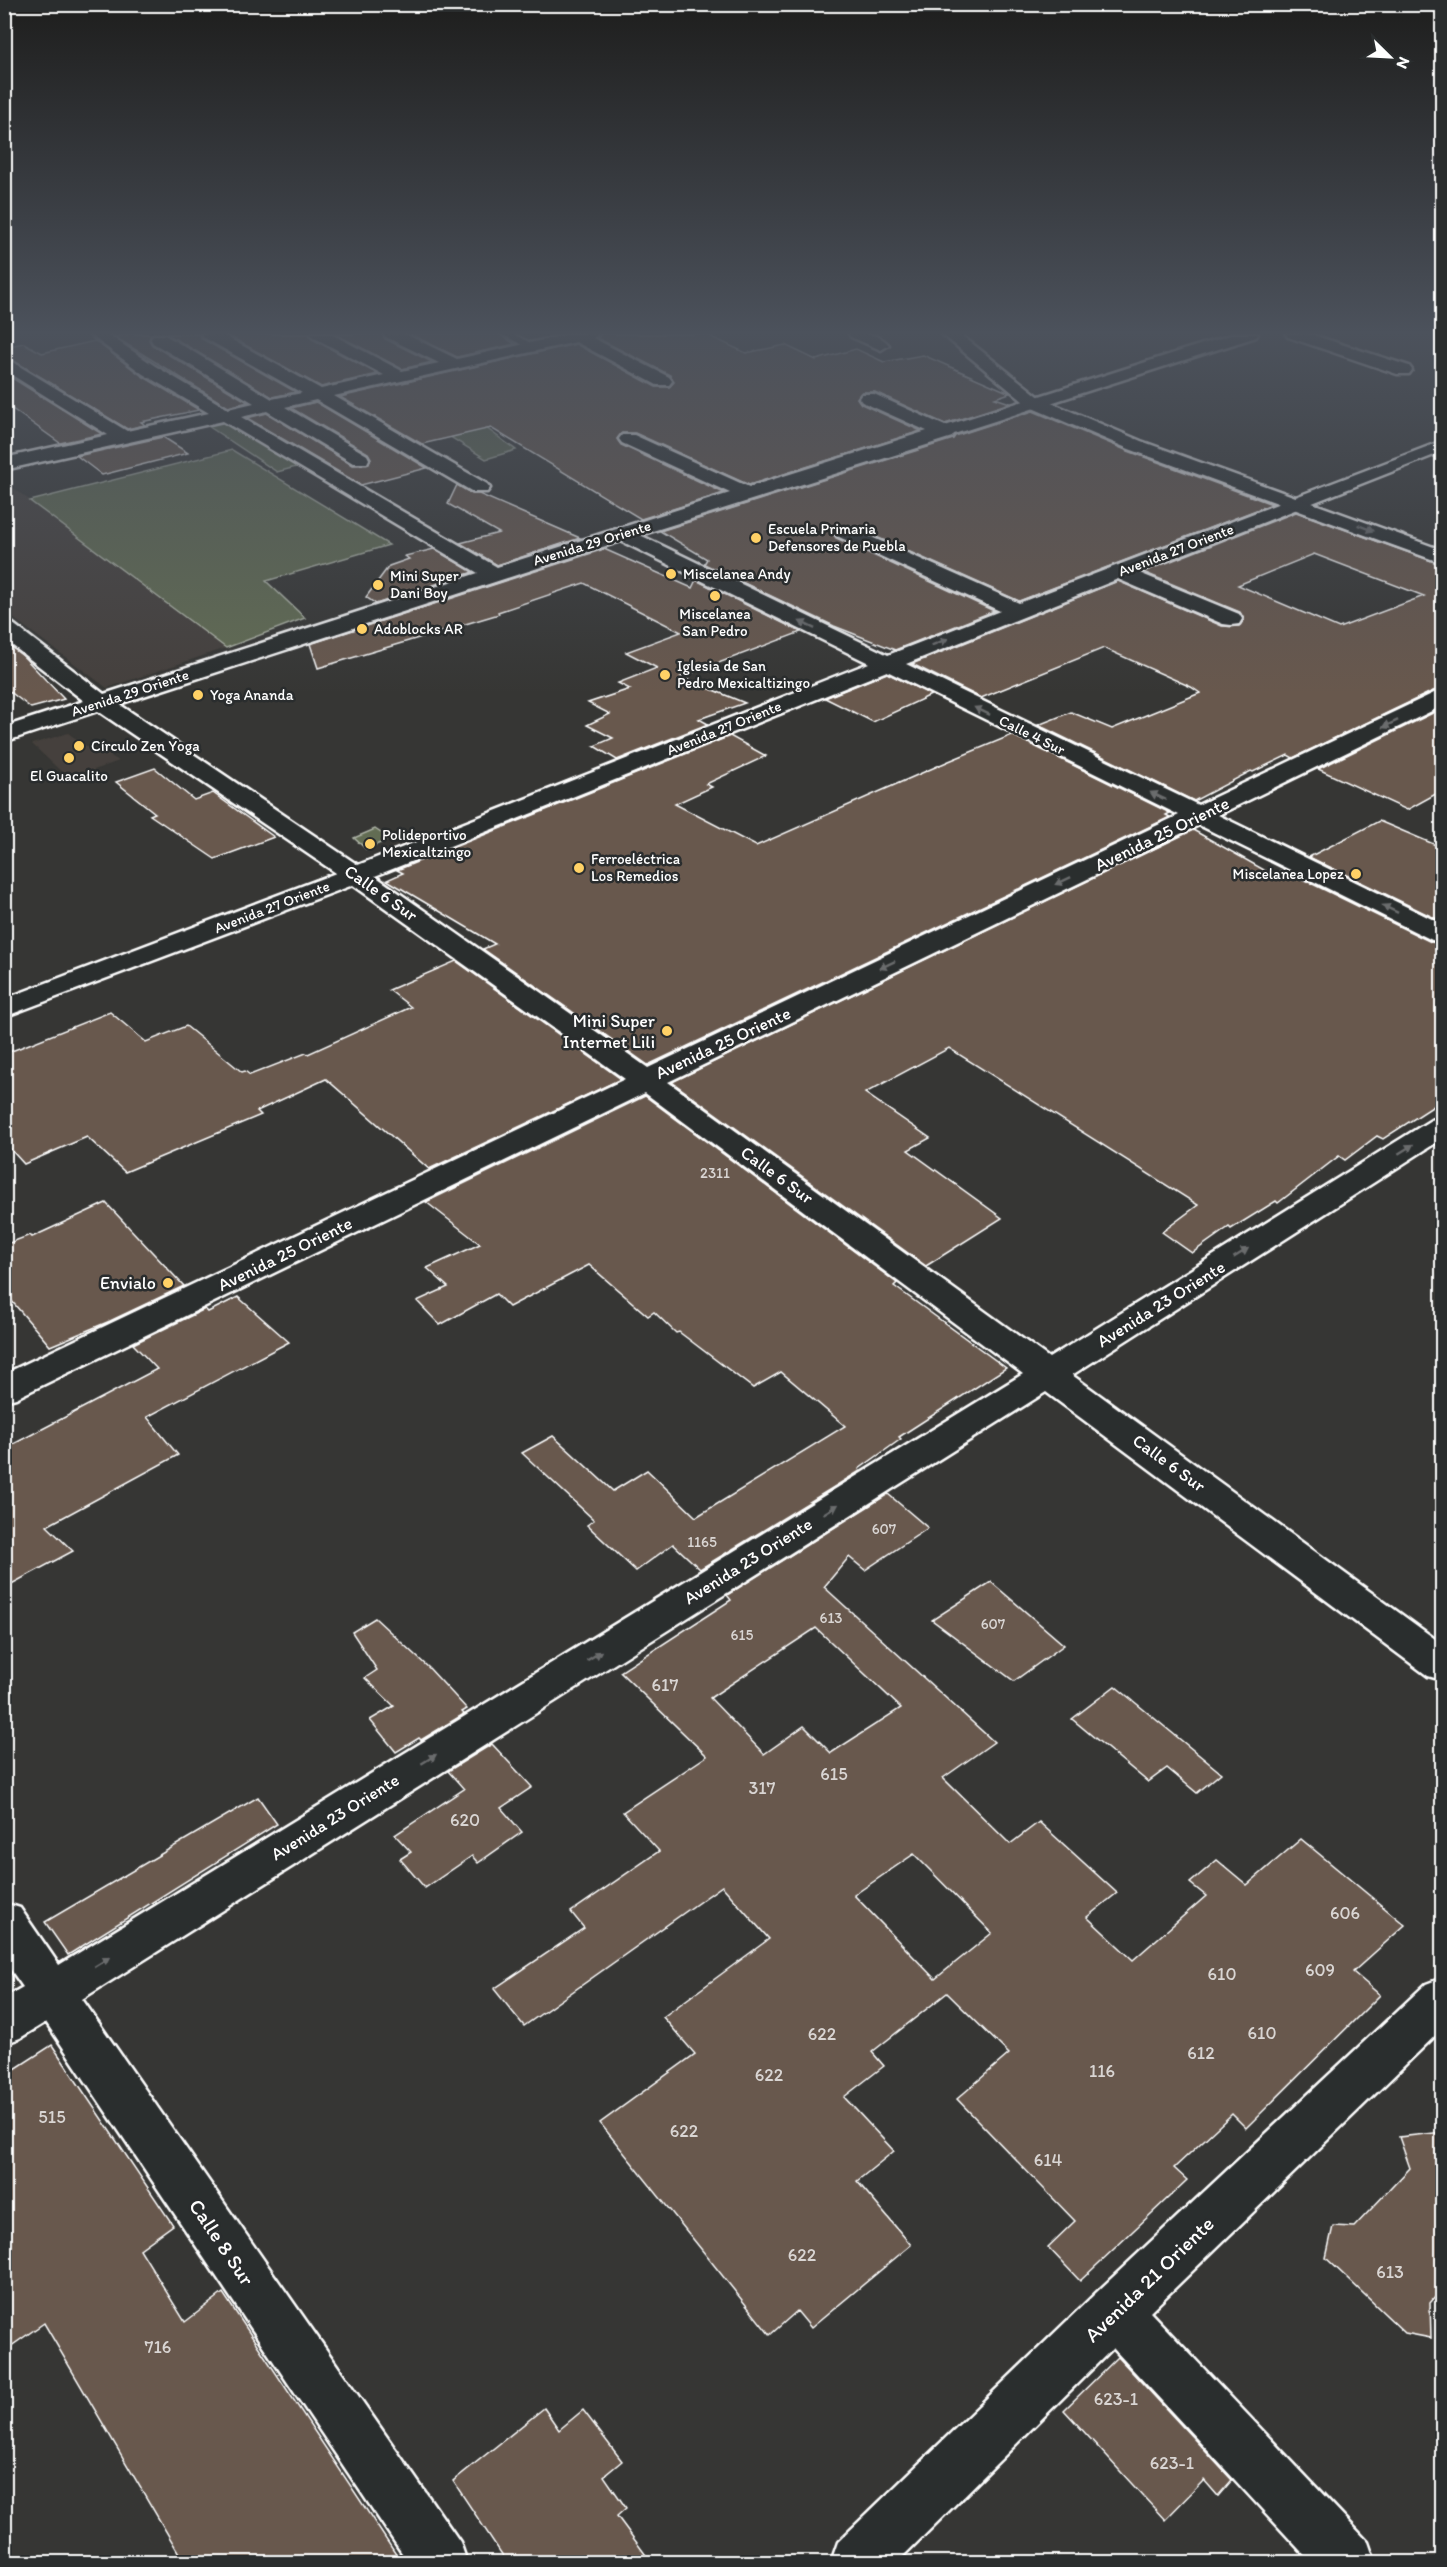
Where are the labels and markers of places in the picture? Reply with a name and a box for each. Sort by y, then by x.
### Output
place label: Escuela Primaria Defensores de Puebla [768,520,906,555]
marker: Escuela Primaria Defensores de Puebla [749,531,763,545]
place label: Miscelanea Andy [683,565,790,583]
place label: Mini Super Dani Boy [390,567,459,602]
marker: Miscelanea Andy [664,567,678,581]
marker: Mini Super Dani Boy [371,578,385,592]
marker: Miscelanea San Pedro [708,589,722,603]
place label: Miscelanea San Pedro [679,605,751,640]
place label: Adoblocks AR [374,620,463,638]
marker: Adoblocks AR [355,622,369,636]
place label: Iglesia de San Pedro Mexicaltizingo [677,657,810,692]
marker: Iglesia de San Pedro Mexicaltizingo [658,668,672,682]
place label: Yoga Ananda [210,686,294,704]
marker: Yoga Ananda [191,688,205,702]
place label: Círculo Zen Yoga [91,737,200,755]
marker: Círculo Zen Yoga [72,739,86,753]
marker: El Guacalito [62,751,76,765]
place label: El Guacalito [30,767,108,785]
place label: Polideportivo Mexicaltzingo [382,826,471,861]
marker: Polideportivo Mexicaltzingo [363,837,377,851]
place label: Ferroeléctrica Los Remedios [591,850,681,885]
marker: Ferroeléctrica Los Remedios [572,861,586,875]
place label: Miscelanea Lopez [1233,865,1344,883]
marker: Miscelanea Lopez [1349,867,1363,881]
place label: Mini Super Internet Lili [563,1010,656,1053]
marker: Mini Super Internet Lili [660,1024,674,1038]
place label: Envialo [100,1272,156,1294]
marker: Envialo [161,1276,175,1290]

